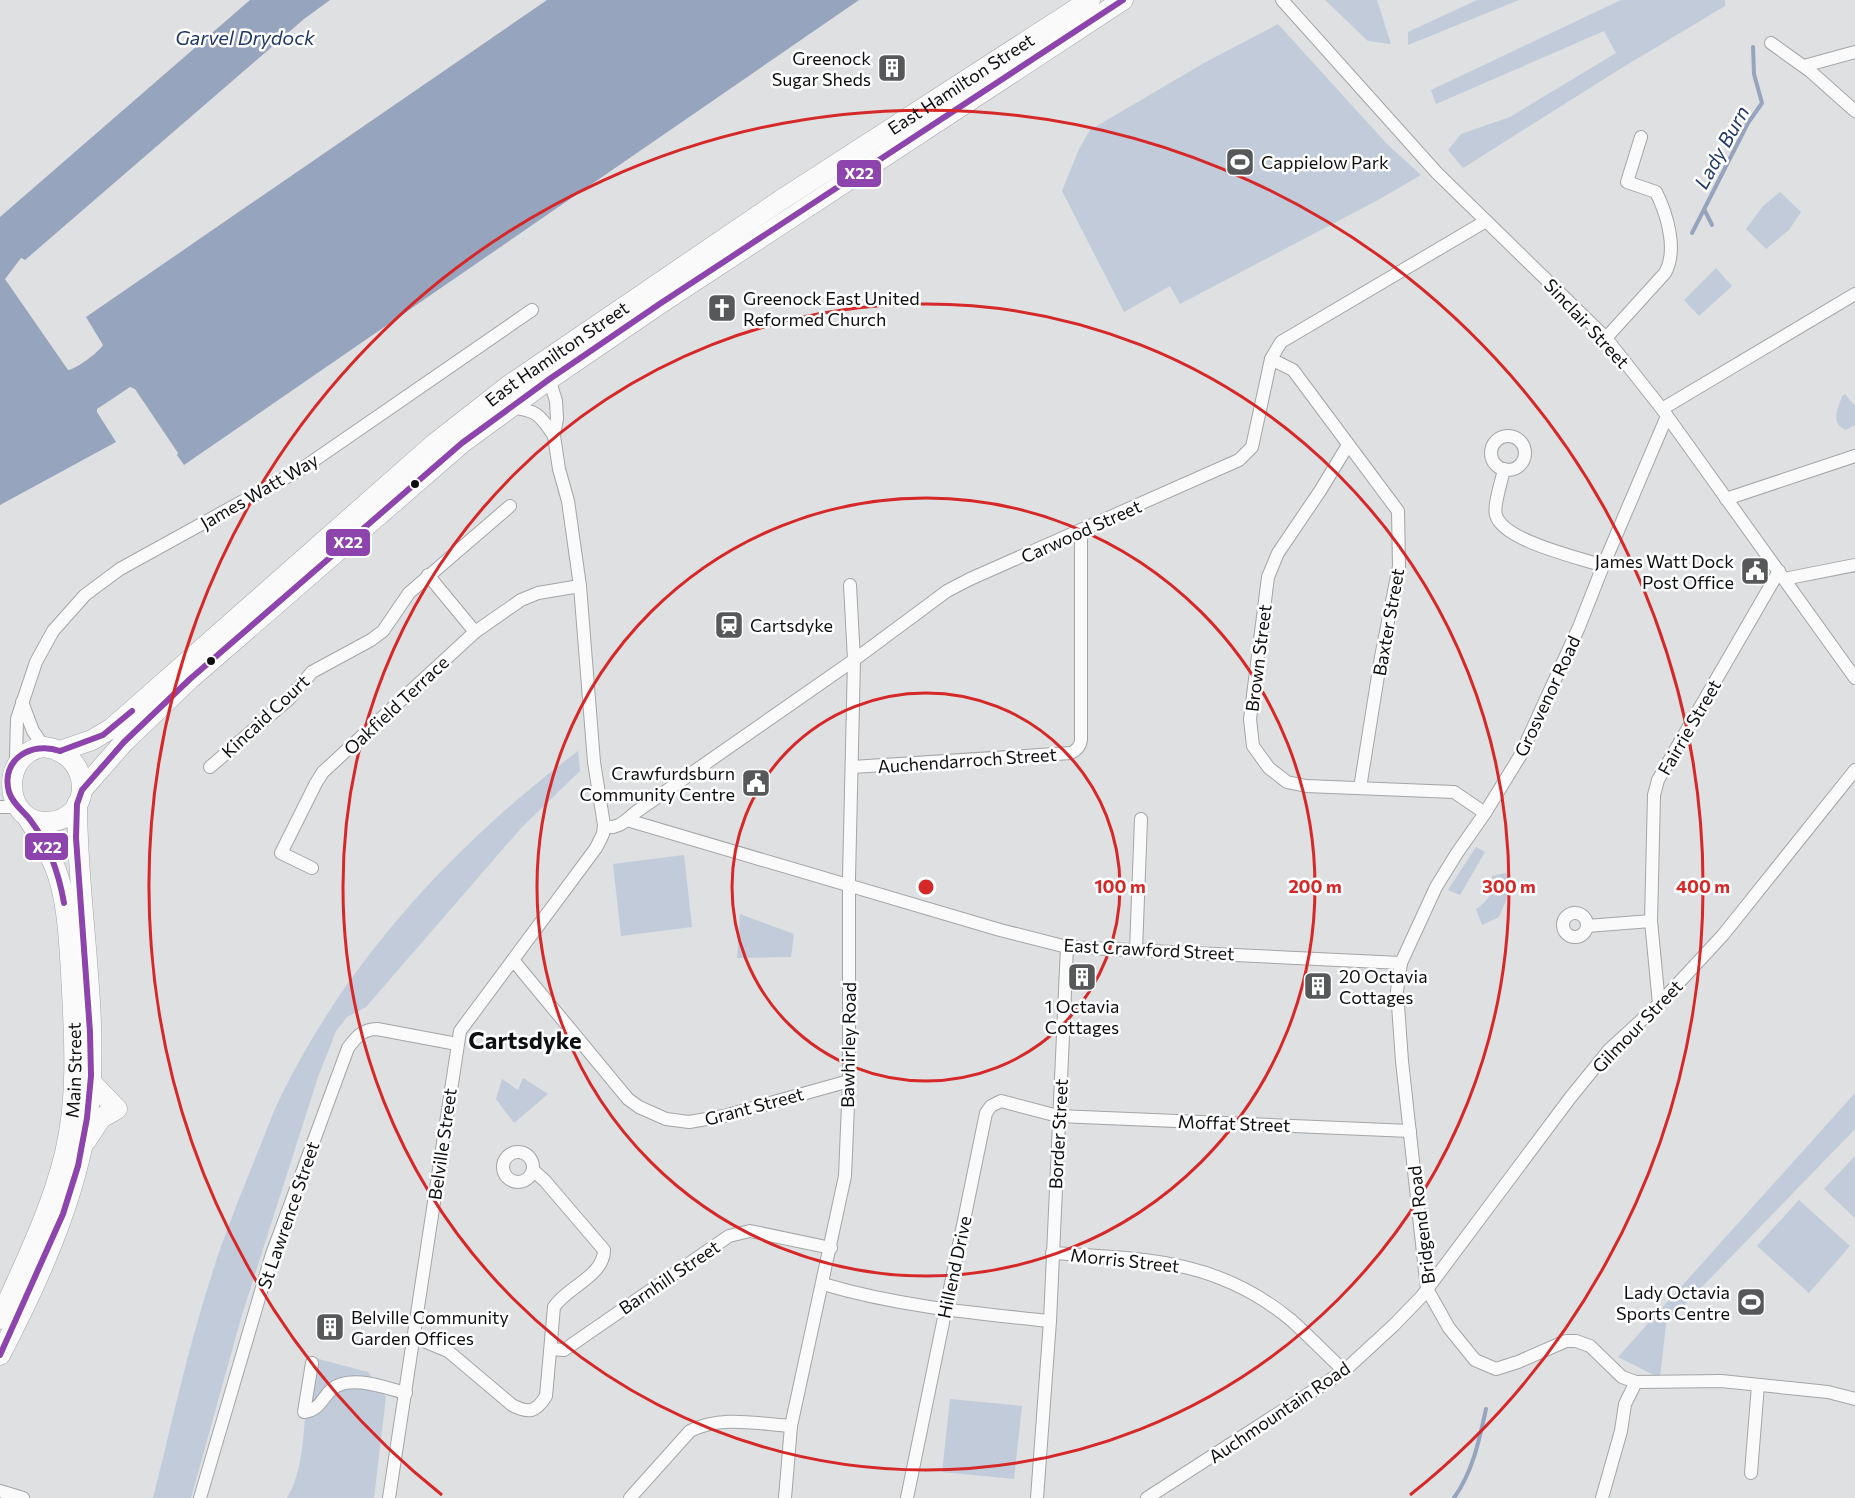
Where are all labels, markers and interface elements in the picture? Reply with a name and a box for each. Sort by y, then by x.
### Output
water label: Garvel Drydock [175,25,316,49]
street label: East Hamilton Street [884,28,1038,139]
place label: Greenock Sugar Sheds [772,47,871,90]
building icon: Greenock Sugar Sheds [876,52,908,84]
water label: Lady Burn [1688,101,1754,193]
sports icon: Cappielow Park [1224,146,1256,178]
place label: Cappielow Park [1261,151,1389,173]
line badge: X22 [836,159,882,188]
text: X22 [844,163,874,182]
street label: Sinclair Street [1540,274,1634,372]
place label: Greenock East United Reformed Church [743,287,920,330]
church icon: Greenock East United Reformed Church [706,292,738,324]
street label: East Hamilton Street [480,296,633,411]
street label: James Watt Way [196,448,322,534]
unlabelled marker [409,478,421,490]
street label: Carwood Street [1017,495,1145,567]
line badge: X22 [325,528,371,557]
text: X22 [333,532,363,551]
place label: James Watt Dock Post Office [1595,550,1734,593]
public building icon: James Watt Dock Post Office [1739,555,1771,587]
street label: Baxter Street [1368,566,1408,678]
street label: Brown Street [1241,603,1275,713]
station icon: Cartsdyke [713,609,745,641]
place label: Cartsdyke [750,614,833,636]
street label: Grosvenor Road [1509,632,1585,760]
street label: Oakfield Terrace [339,651,453,759]
unlabelled marker [205,655,217,667]
street label: Kincaid Court [217,670,313,762]
street label: Fairrie Street [1653,675,1725,779]
street label: Auchendarroch Street [877,743,1057,777]
place label: Crawfurdsburn Community Centre [579,762,735,805]
public building icon: Crawfurdsburn Community Centre [740,767,772,799]
line badge: X22 [24,832,69,861]
text: X22 [32,837,62,856]
text: 100 m [1094,875,1146,897]
text: 200 m [1288,875,1342,897]
text: 300 m [1482,875,1536,897]
text: 400 m [1676,875,1730,897]
centre of rings [916,877,936,897]
street label: East Crawford Street [1063,934,1235,964]
building icon: 1 Octavia Cottages [1066,961,1098,993]
place label: 20 Octavia Cottages [1339,965,1428,1008]
building icon: 20 Octavia Cottages [1302,970,1334,1002]
street label: Gilmour Street [1587,975,1687,1077]
street label: Bawhirley Road [836,982,860,1108]
place label: 1 Octavia Cottages [1045,995,1119,1038]
street label: Main Street [60,1022,85,1119]
district label: Cartsdyke [468,1025,582,1054]
street label: Border Street [1044,1078,1072,1190]
street label: Grant Street [702,1082,806,1130]
street label: Belville Street [423,1087,461,1201]
street label: Moffat Street [1177,1110,1291,1136]
street label: St Lawrence Street [252,1138,324,1292]
street label: Bridgend Road [1403,1165,1439,1285]
street label: Hillend Drive [932,1214,976,1320]
street label: Barnhill Street [614,1235,724,1319]
street label: Morris Street [1069,1243,1181,1277]
place label: Lady Octavia Sports Centre [1616,1281,1730,1324]
sports icon: Lady Octavia Sports Centre [1735,1286,1767,1318]
place label: Belville Community Garden Offices [351,1306,509,1349]
building icon: Belville Community Garden Offices [314,1311,346,1343]
street label: Auchmountain Road [1204,1357,1354,1467]

